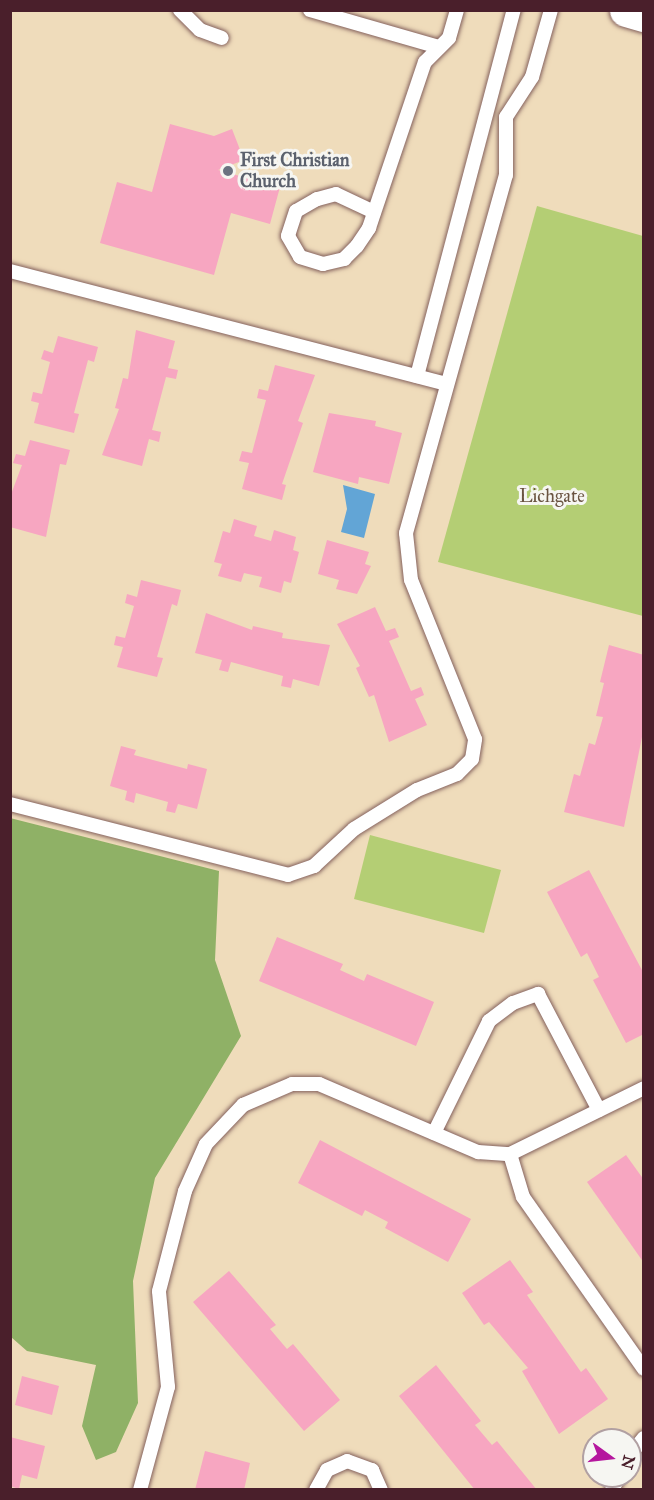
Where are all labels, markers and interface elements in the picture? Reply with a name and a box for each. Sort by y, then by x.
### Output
place label: First Christian Church [240,150,349,192]
marker: First Christian Church [221,164,235,178]
park label: Lichgate [519,485,585,507]
north arrow [582,1428,642,1488]
text: N [617,1453,639,1471]

